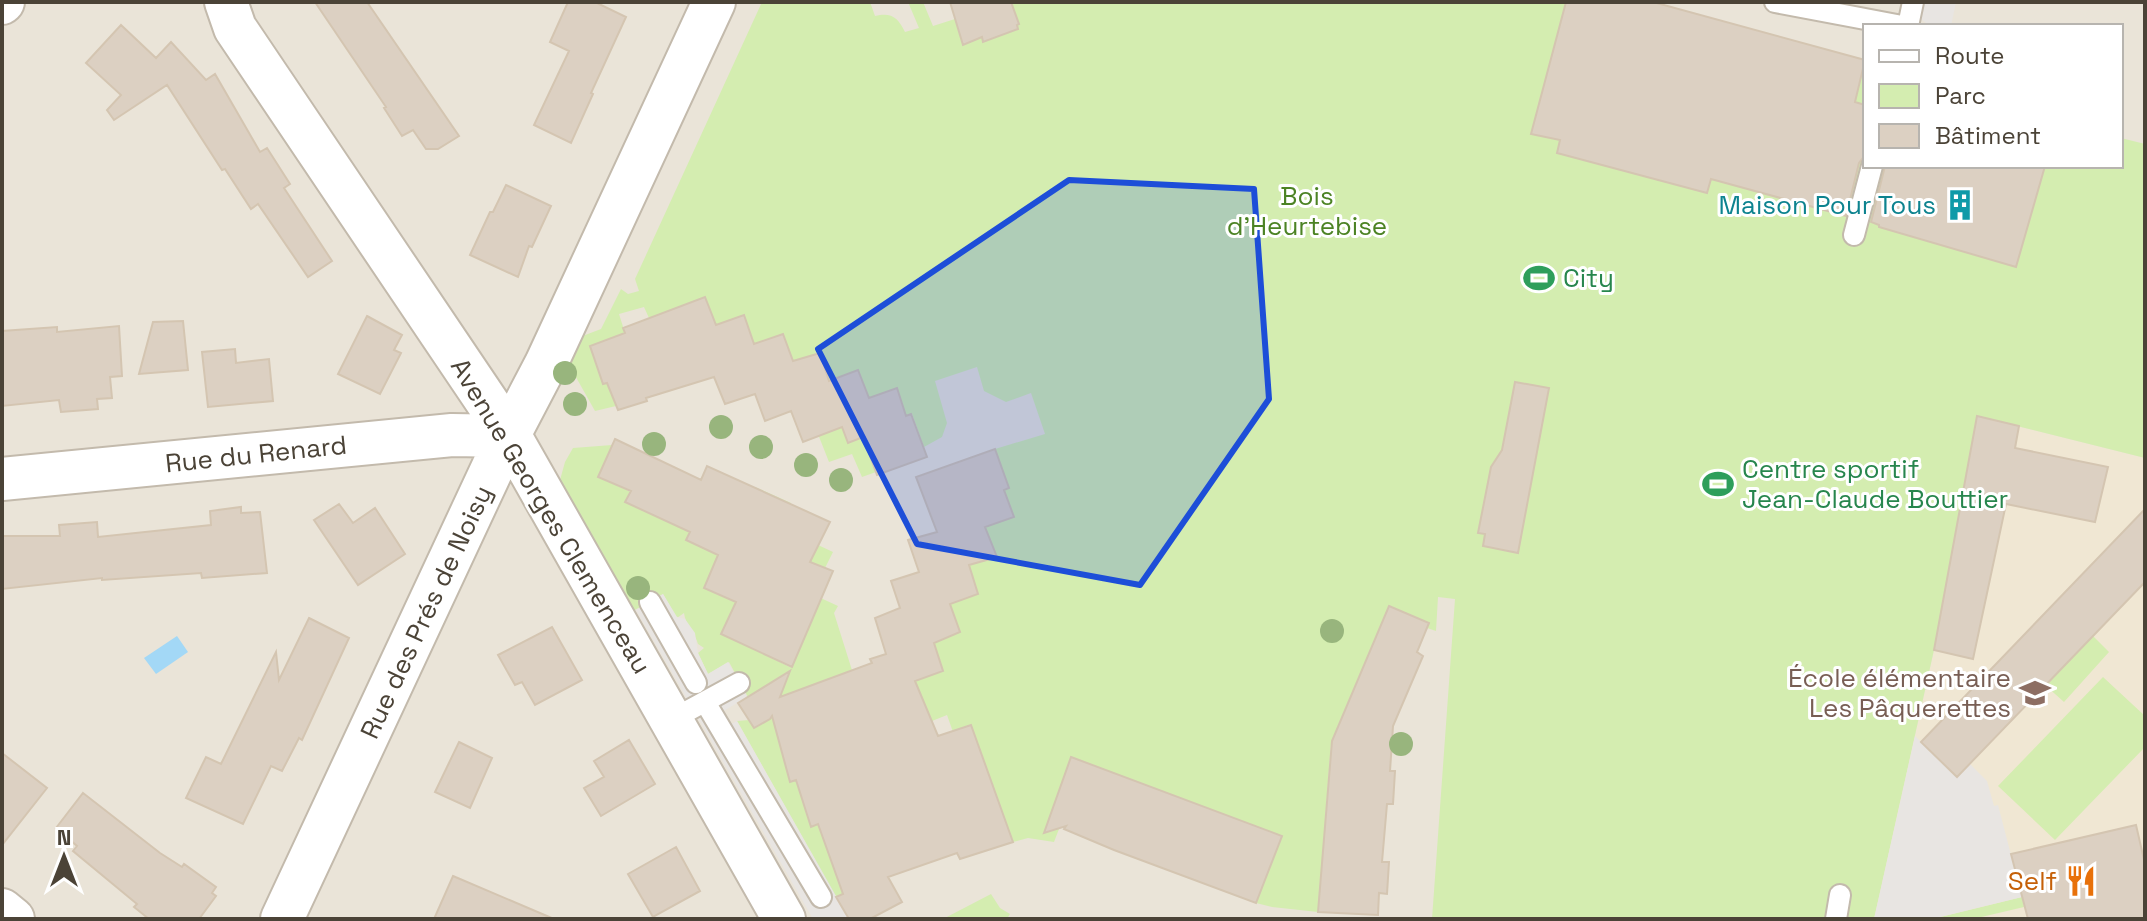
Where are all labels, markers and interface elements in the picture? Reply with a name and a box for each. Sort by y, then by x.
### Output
legend [1863,24,2123,168]
text: Route [1935,40,2004,71]
text: Parc [1935,80,1986,111]
text: Bâtiment [1935,120,2041,151]
park label: Bois d'Heurtebise [1227,179,1387,243]
place label: Maison Pour Tous [1718,188,1936,222]
building icon: Maison Pour Tous [1943,188,1977,222]
sports icon: City [1522,261,1556,295]
place label: City [1563,261,1614,295]
street label: Avenue Georges Clemenceau [443,352,659,680]
street label: Rue du Renard [163,428,349,480]
place label: Centre sportif Jean-Claude Bouttier [1742,452,2008,516]
sports icon: Centre sportif Jean-Claude Bouttier [1701,467,1735,501]
street label: Rue des Prés de Noisy [352,480,500,744]
place label: École élémentaire Les Pâquerettes [1788,661,2011,725]
school or university icon: École élémentaire Les Pâquerettes [2018,676,2052,710]
north arrow [24,817,104,897]
text: N [57,823,71,851]
place label: Self [2008,864,2057,898]
restaurant icon: Self [2064,864,2098,898]

